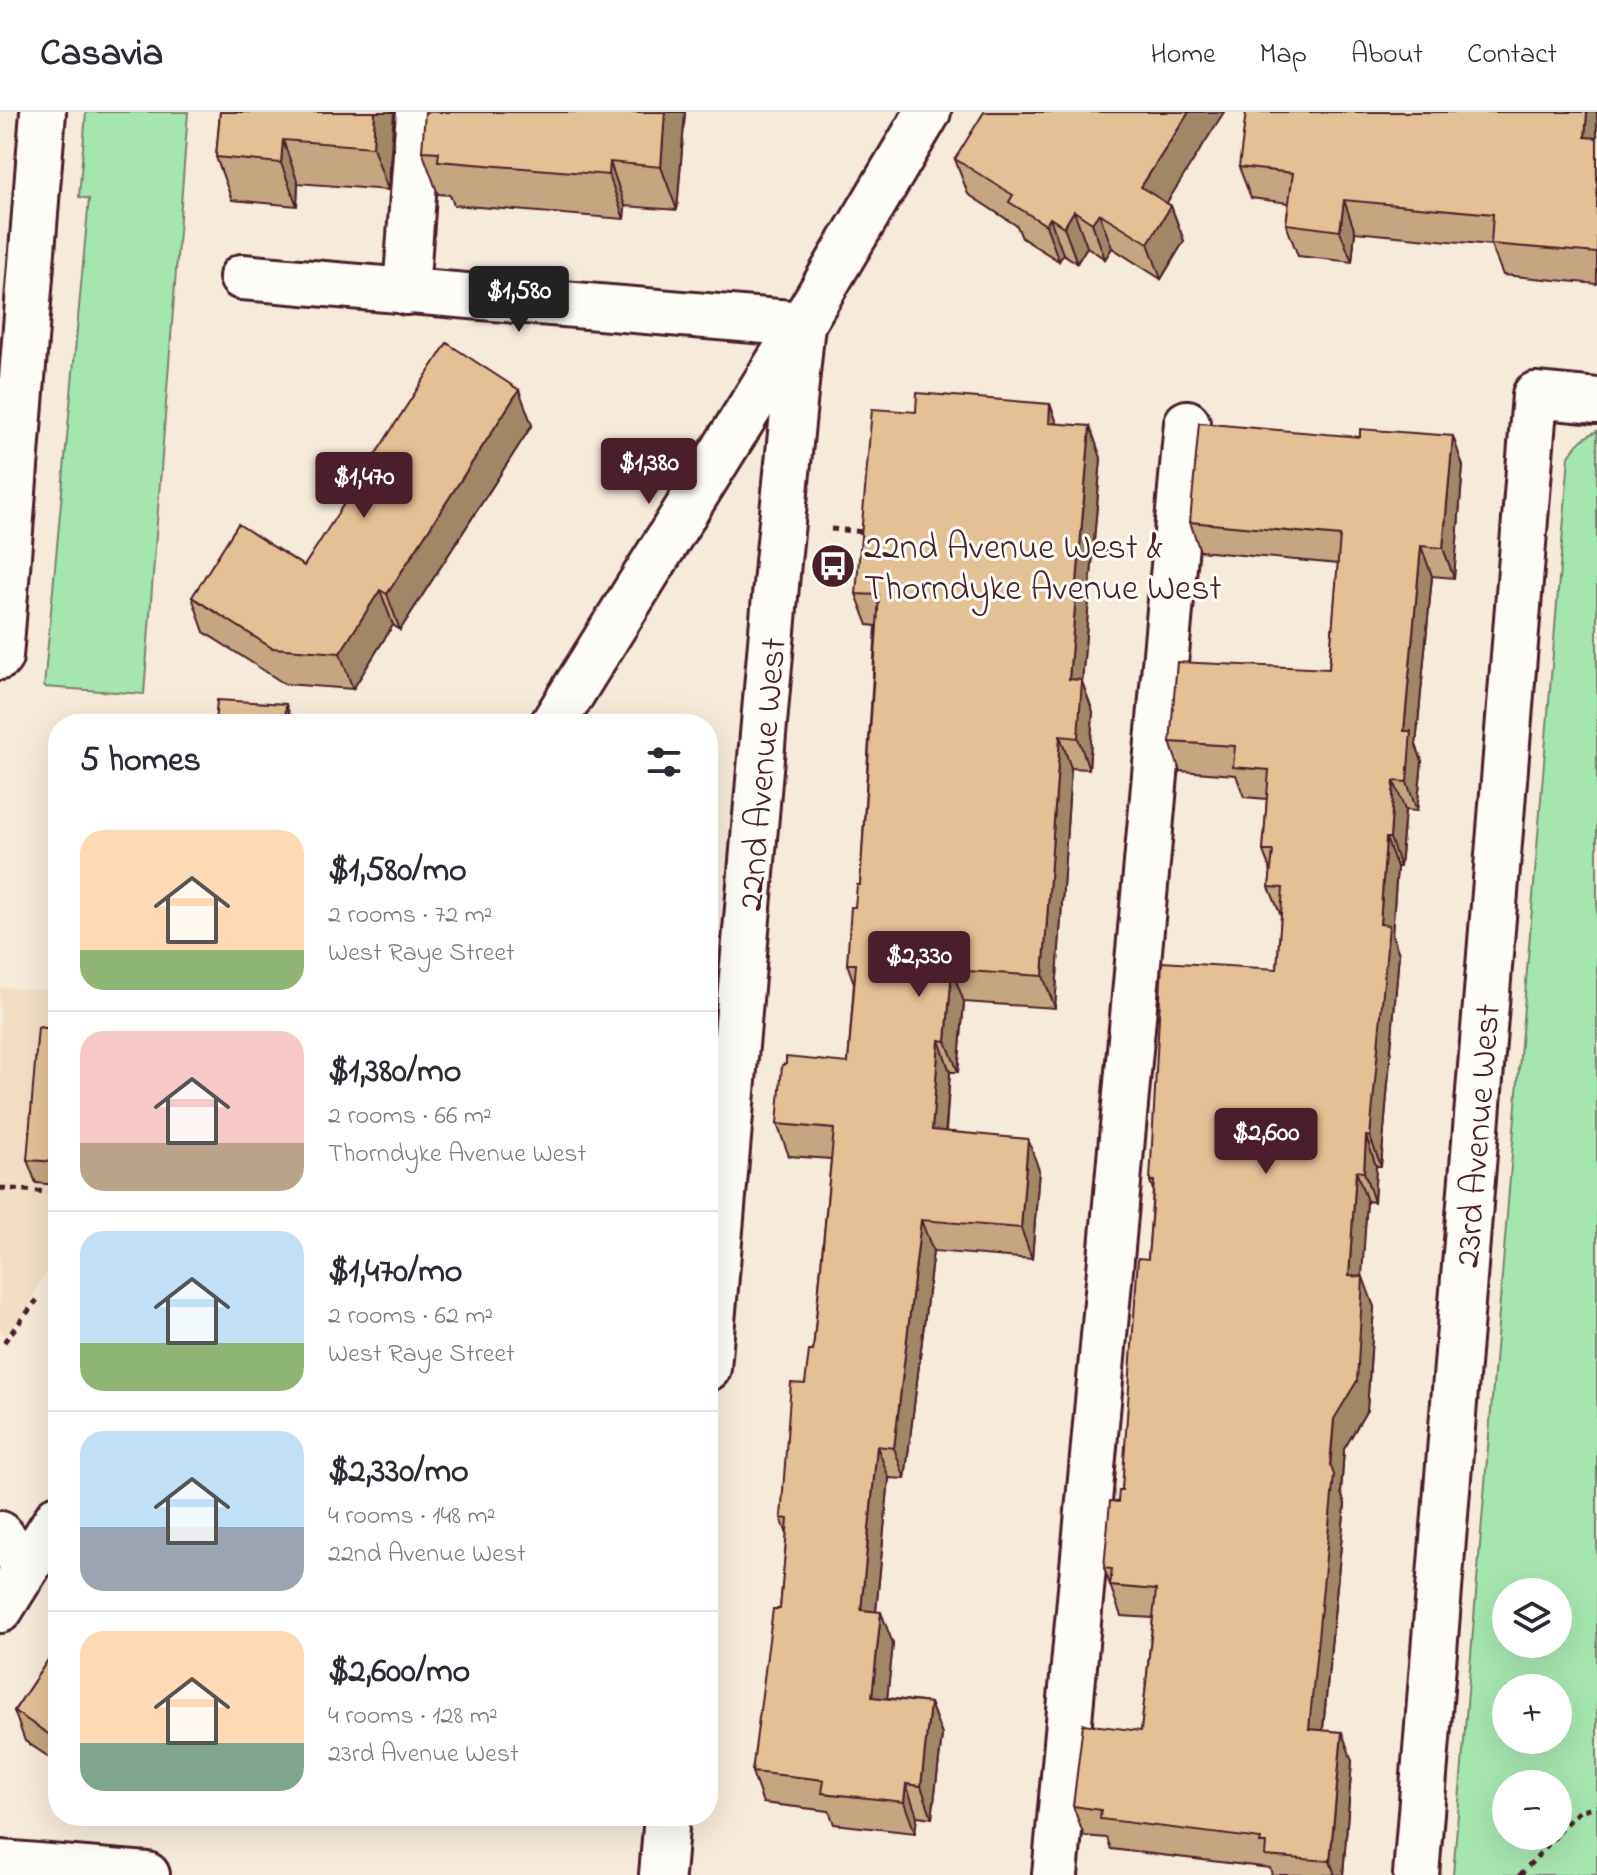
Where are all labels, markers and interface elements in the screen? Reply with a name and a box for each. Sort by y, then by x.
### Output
text: Casavia [40,27,163,83]
text: Home [1150,35,1216,76]
text: Map [1260,35,1307,76]
text: About [1351,35,1423,76]
text: Contact [1467,35,1557,76]
pin: $1,580 [454,266,584,334]
text: $1,580 [487,273,551,311]
pin: $1,380 [584,438,714,506]
text: $1,380 [619,445,679,483]
pin: $1,470 [299,452,429,520]
text: $1,470 [333,459,395,497]
place label: 22nd Avenue West & Thorndyke Avenue West [864,523,1222,617]
bus stop icon: 22nd Avenue West & Thorndyke Avenue West [809,542,857,590]
street label: 22nd Avenue West [726,636,803,913]
text: 5 homes [80,737,201,787]
icon: filters [642,740,686,784]
text: $1,580/mo [328,847,467,897]
icon: home [144,862,240,958]
text: 2 rooms · 72 m² [328,897,493,935]
pin: $2,330 [854,931,984,999]
text: West Raye Street [328,935,515,973]
text: $2,330 [886,938,952,976]
street label: 23rd Avenue West [1443,1002,1517,1270]
text: $1,380/mo [328,1048,461,1098]
icon: home [144,1063,240,1159]
text: 2 rooms · 66 m² [328,1098,492,1136]
pin: $2,600 [1201,1108,1331,1176]
text: $2,600 [1232,1115,1300,1153]
text: Thorndyke Avenue West [328,1136,586,1174]
text: $1,470/mo [328,1248,463,1298]
icon: home [144,1263,240,1359]
text: 2 rooms · 62 m² [328,1298,493,1336]
text: West Raye Street [328,1336,515,1374]
text: $2,330/mo [328,1448,469,1498]
icon: home [144,1463,240,1559]
text: 4 rooms · 148 m² [328,1498,495,1536]
text: 22nd Avenue West [328,1536,526,1574]
map controls [1492,1578,1572,1850]
button: layers [1492,1578,1572,1658]
text: $2,600/mo [328,1648,470,1698]
icon: home [144,1663,240,1759]
button: + [1492,1674,1572,1754]
text: 4 rooms · 128 m² [328,1698,498,1736]
text: 23rd Avenue West [328,1736,519,1774]
button: − [1492,1770,1572,1850]

